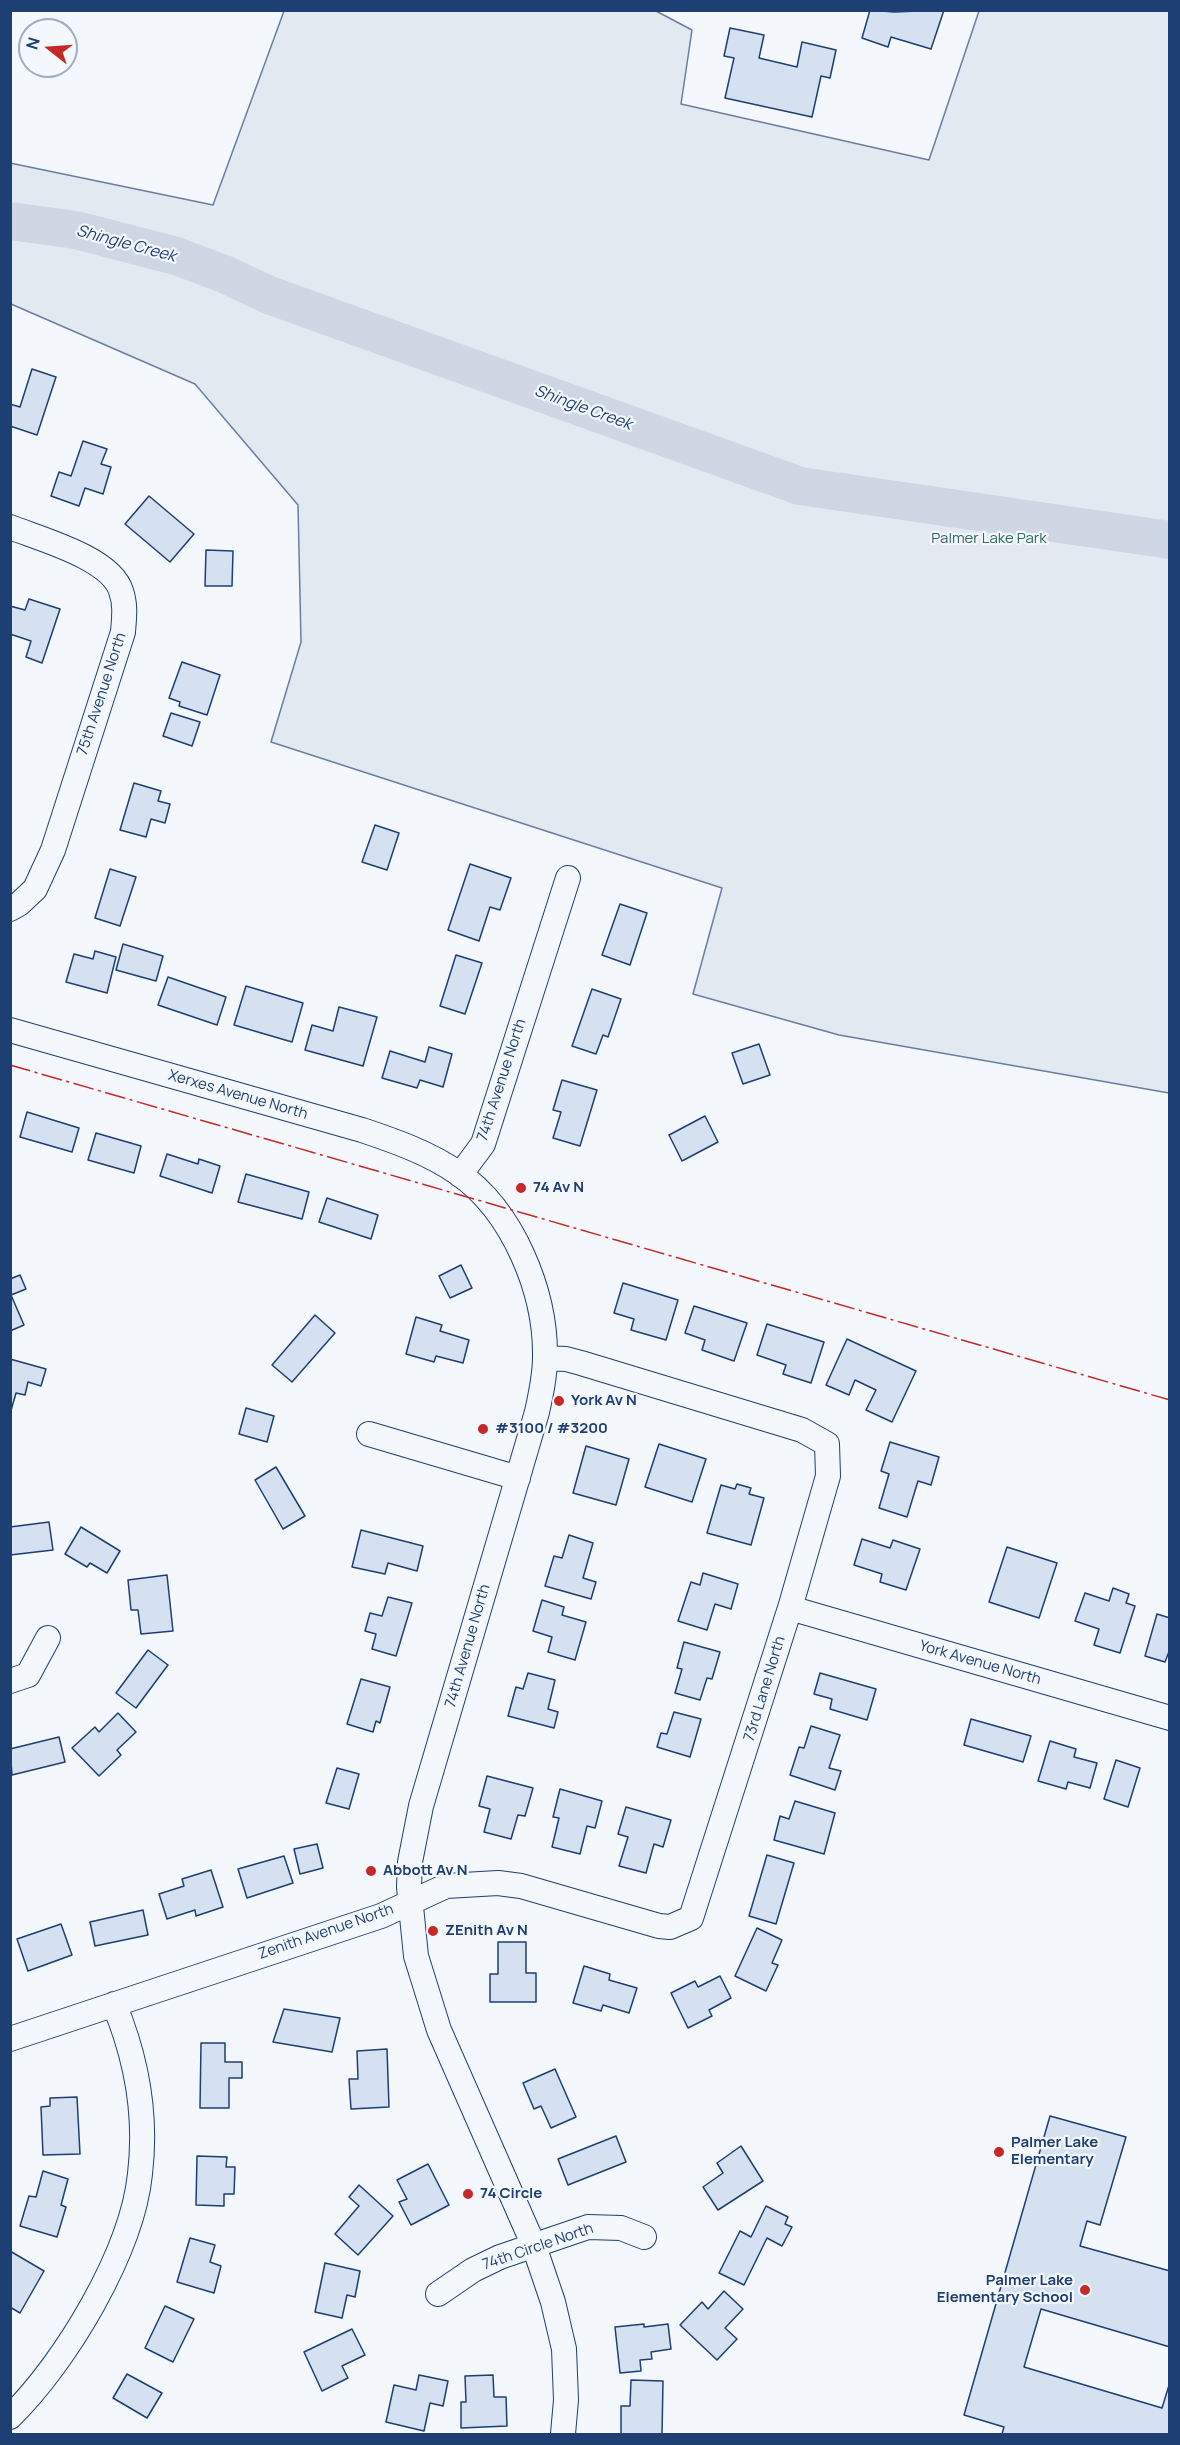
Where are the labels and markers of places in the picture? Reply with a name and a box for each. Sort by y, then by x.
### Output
place label: 74 Av N [533,1179,584,1197]
marker: 74 Av N [514,1181,528,1195]
place label: York Av N [571,1392,637,1410]
marker: York Av N [552,1394,566,1408]
place label: #3100 / #3200 [495,1420,608,1438]
marker: #3100 / #3200 [476,1422,490,1436]
place label: Abbott Av N [383,1862,467,1880]
marker: Abbott Av N [364,1864,378,1878]
place label: ZEnith Av N [445,1922,528,1940]
marker: ZEnith Av N [426,1924,440,1938]
place label: Palmer Lake Elementary [1011,2134,1098,2169]
marker: Palmer Lake Elementary [992,2145,1006,2159]
place label: 74 Circle [480,2185,542,2203]
marker: 74 Circle [461,2187,475,2201]
place label: Palmer Lake Elementary School [937,2272,1073,2307]
marker: Palmer Lake Elementary School [1078,2283,1092,2297]

